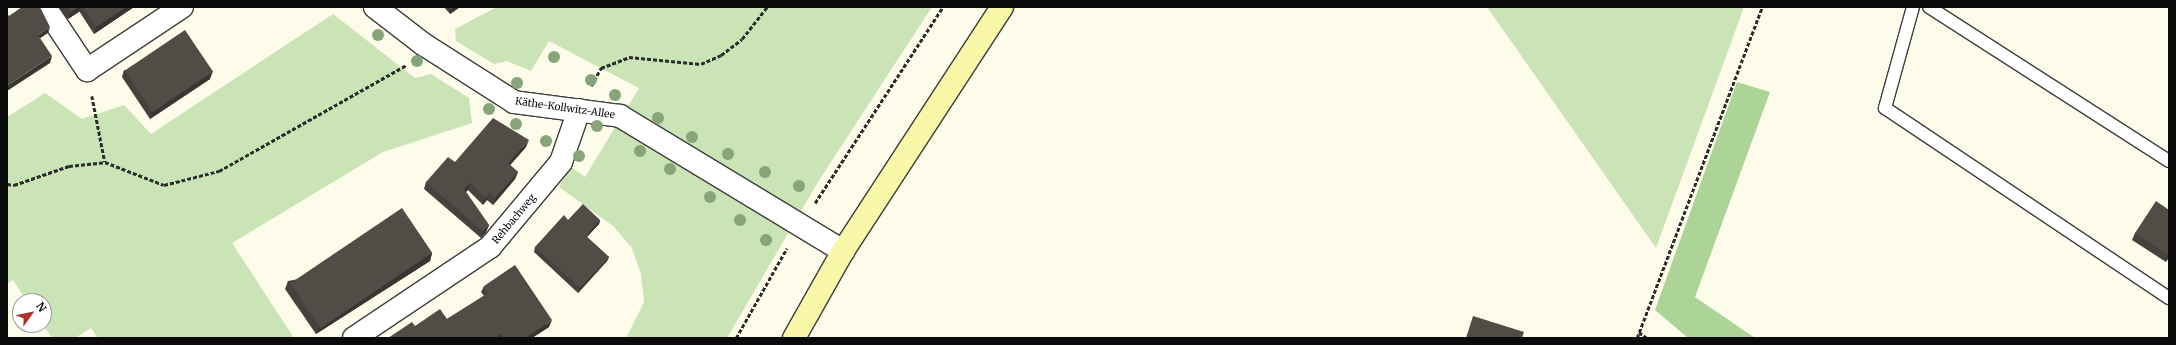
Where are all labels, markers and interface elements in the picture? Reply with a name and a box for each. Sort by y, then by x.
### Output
street label: Käthe-Kollwitz-Allee [514,95,616,121]
street label: Rehbachweg [490,192,538,246]
north arrow [12,293,52,333]
text: N [33,300,49,314]

